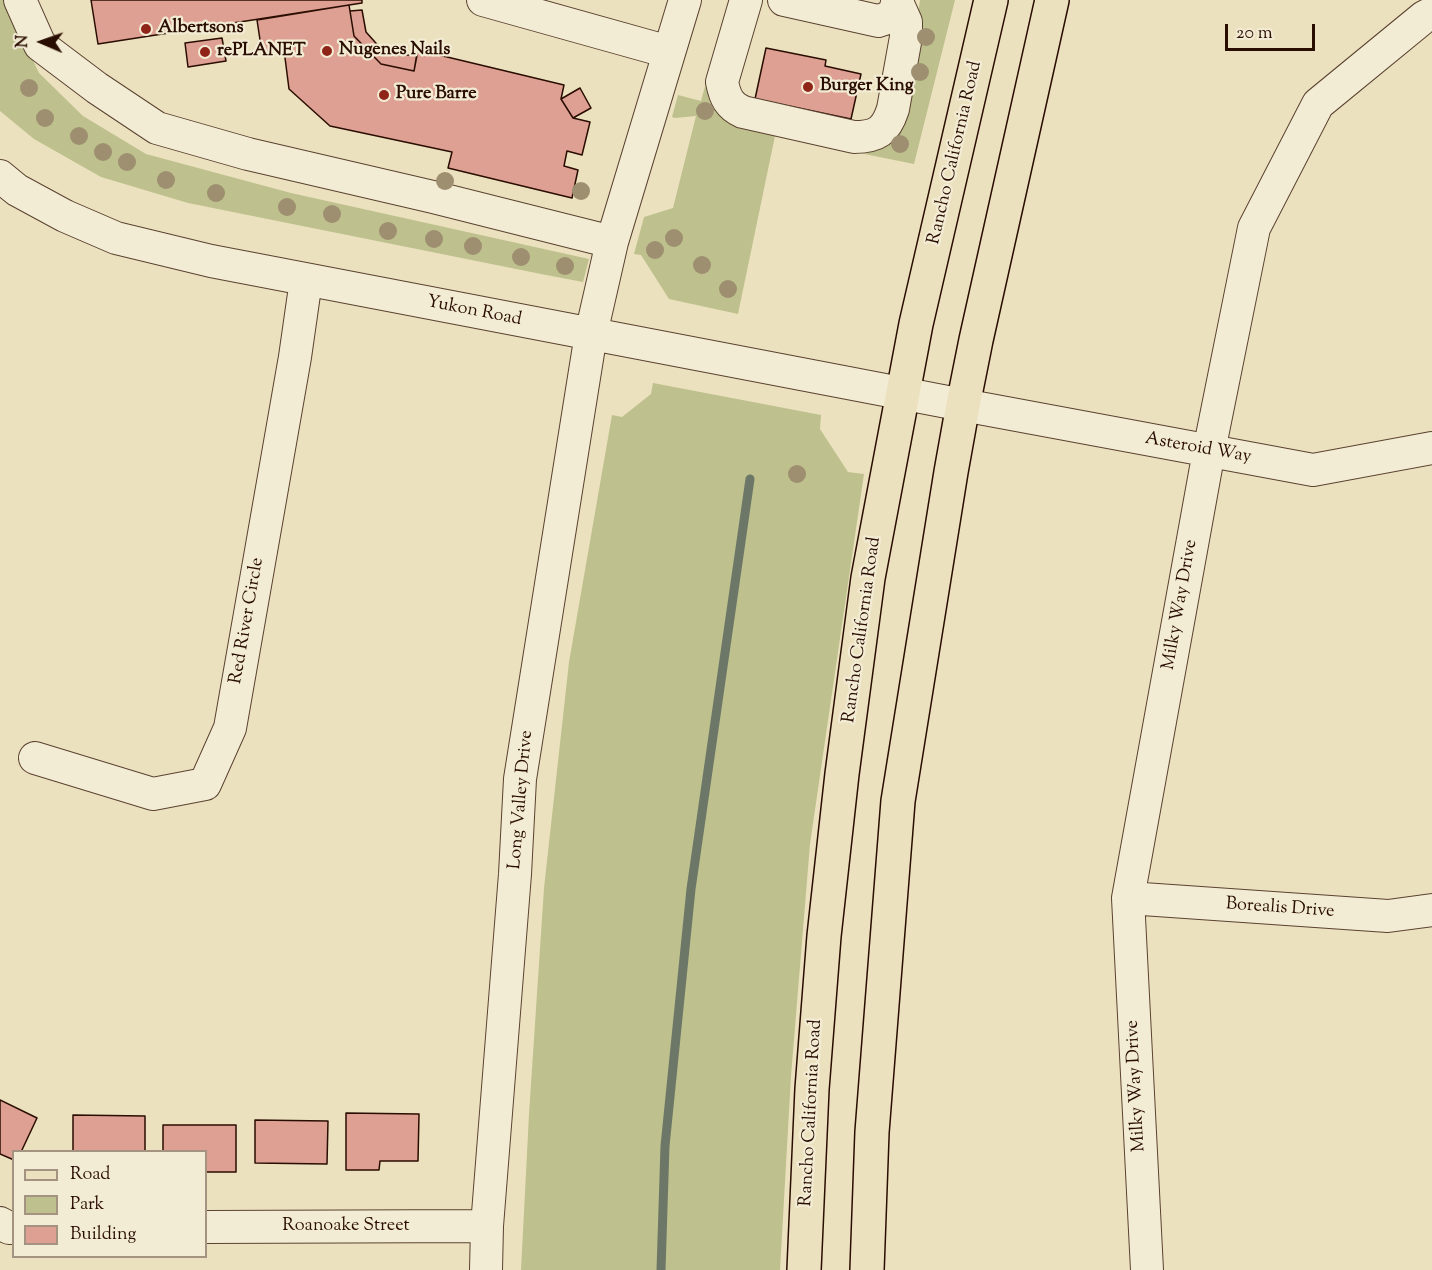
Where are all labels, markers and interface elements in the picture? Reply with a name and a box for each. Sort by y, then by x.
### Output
north arrow [12,12,72,72]
scale bar [1228,12,1318,50]
place label: Albertsons [158,18,244,40]
text: 20 m [1236,21,1273,47]
marker: Albertsons [139,22,153,36]
text: N [12,35,35,48]
place label: Nugenes Nails [339,40,450,62]
place label: rePLANET [217,41,306,63]
marker: Nugenes Nails [320,44,334,58]
marker: rePLANET [198,45,212,59]
street label: Rancho California Road [924,59,988,247]
place label: Burger King [820,76,914,98]
marker: Burger King [801,80,815,94]
place label: Pure Barre [396,84,477,106]
marker: Pure Barre [377,88,391,102]
street label: Yukon Road [425,292,523,332]
street label: Asteroid Way [1143,429,1253,469]
street label: Rancho California Road [839,536,887,724]
street label: Milky Way Drive [1159,538,1203,672]
street label: Red River Circle [226,556,270,686]
street label: Long Valley Drive [505,730,539,870]
street label: Borealis Drive [1225,894,1335,924]
street label: Rancho California Road [796,1019,828,1207]
street label: Milky Way Drive [1123,1019,1151,1153]
legend [12,1150,207,1258]
text: Road [70,1162,110,1188]
text: Park [70,1192,104,1218]
street label: Roanoake Street [282,1216,410,1238]
text: Building [70,1222,136,1248]

